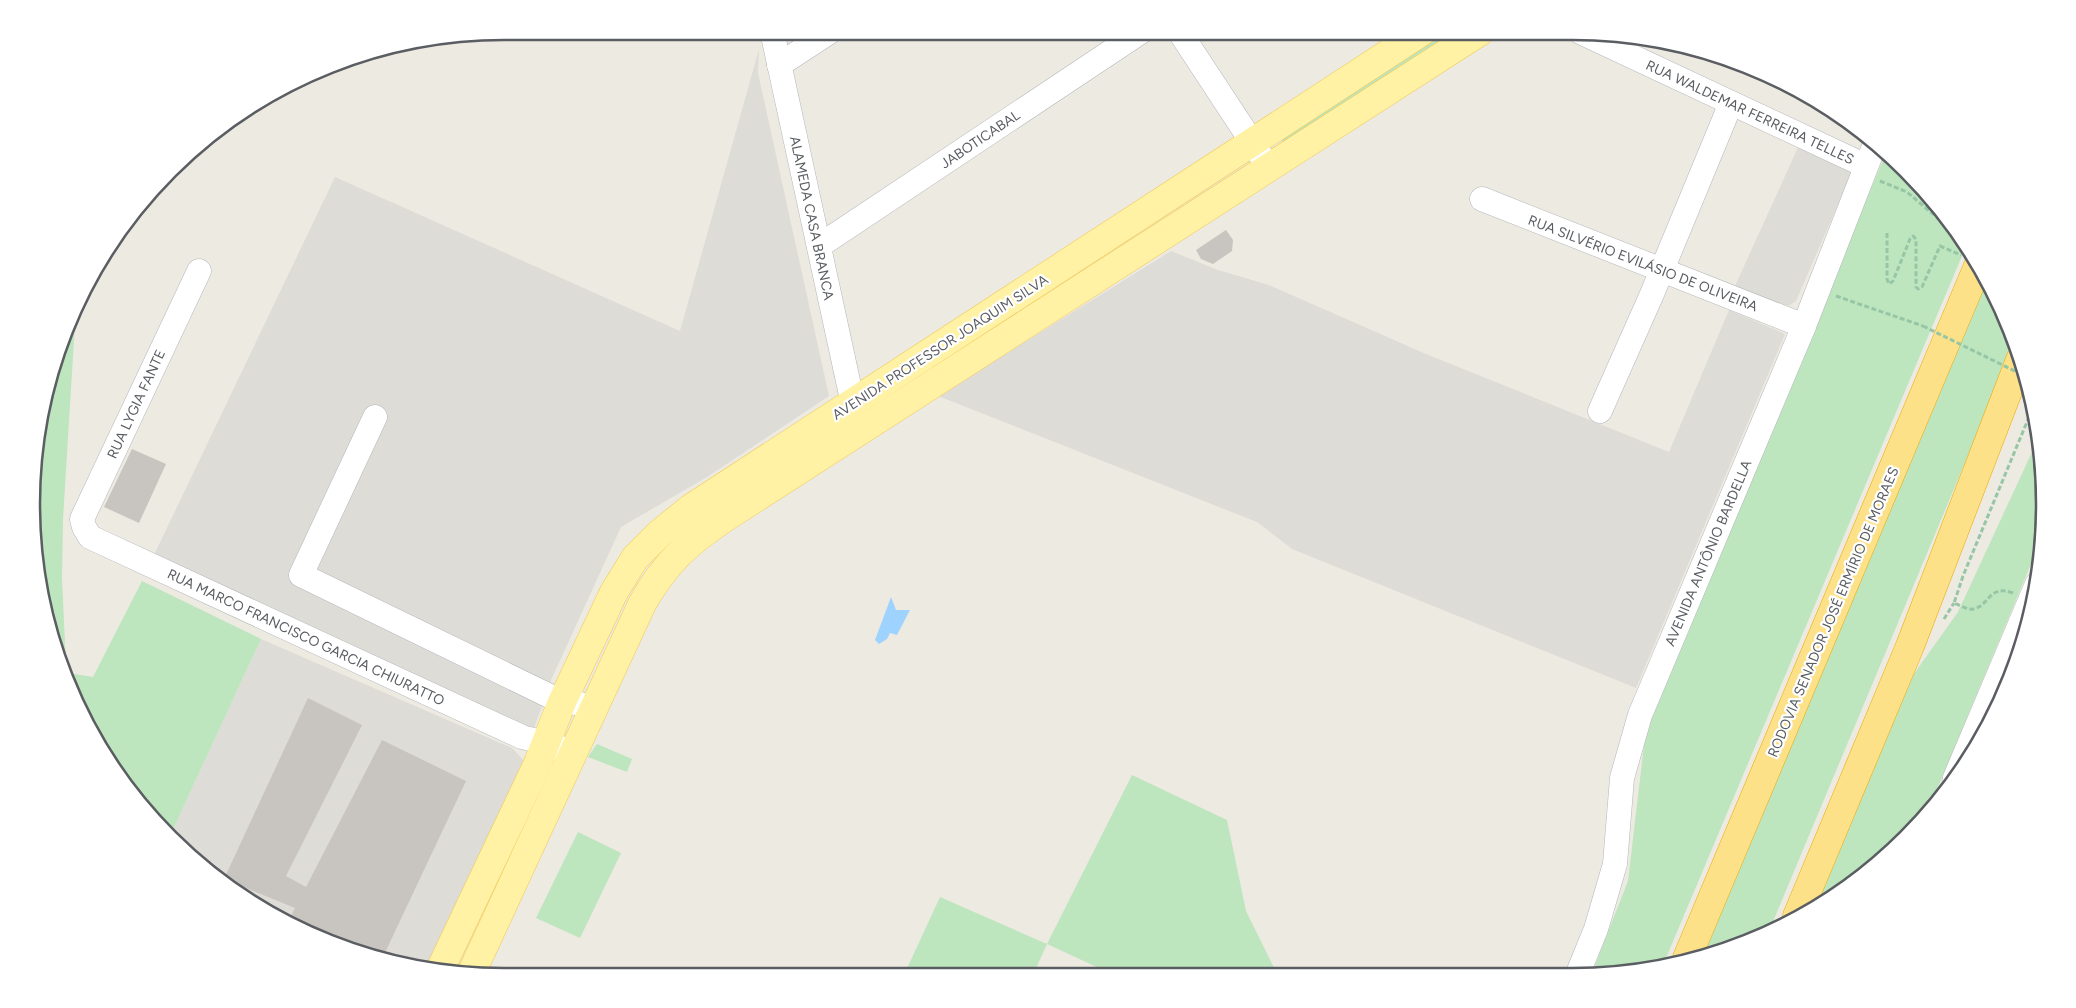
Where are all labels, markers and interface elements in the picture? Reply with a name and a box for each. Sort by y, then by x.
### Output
street label: RUA WALDEMAR FERREIRA TELLES [1643,57,1856,168]
street label: JABOTICABAL [937,106,1024,172]
street label: ALAMEDA CASA BRANCA [786,135,837,302]
street label: RUA SILVÉRIO EVILÁSIO DE OLIVEIRA [1526,212,1761,315]
street label: AVENIDA PROFESSOR JOAQUIM SILVA [829,271,1052,424]
street label: RUA LYGIA FANTE [104,347,169,461]
street label: AVENIDA ANTÔNIO BARDELLA [1661,457,1756,649]
street label: RODOVIA SENADOR JOSÉ ERMÍRIO DE MORAES [1764,465,1903,760]
street label: RUA MARCO FRANCISCO GARCIA CHIURATTO [164,566,447,709]

